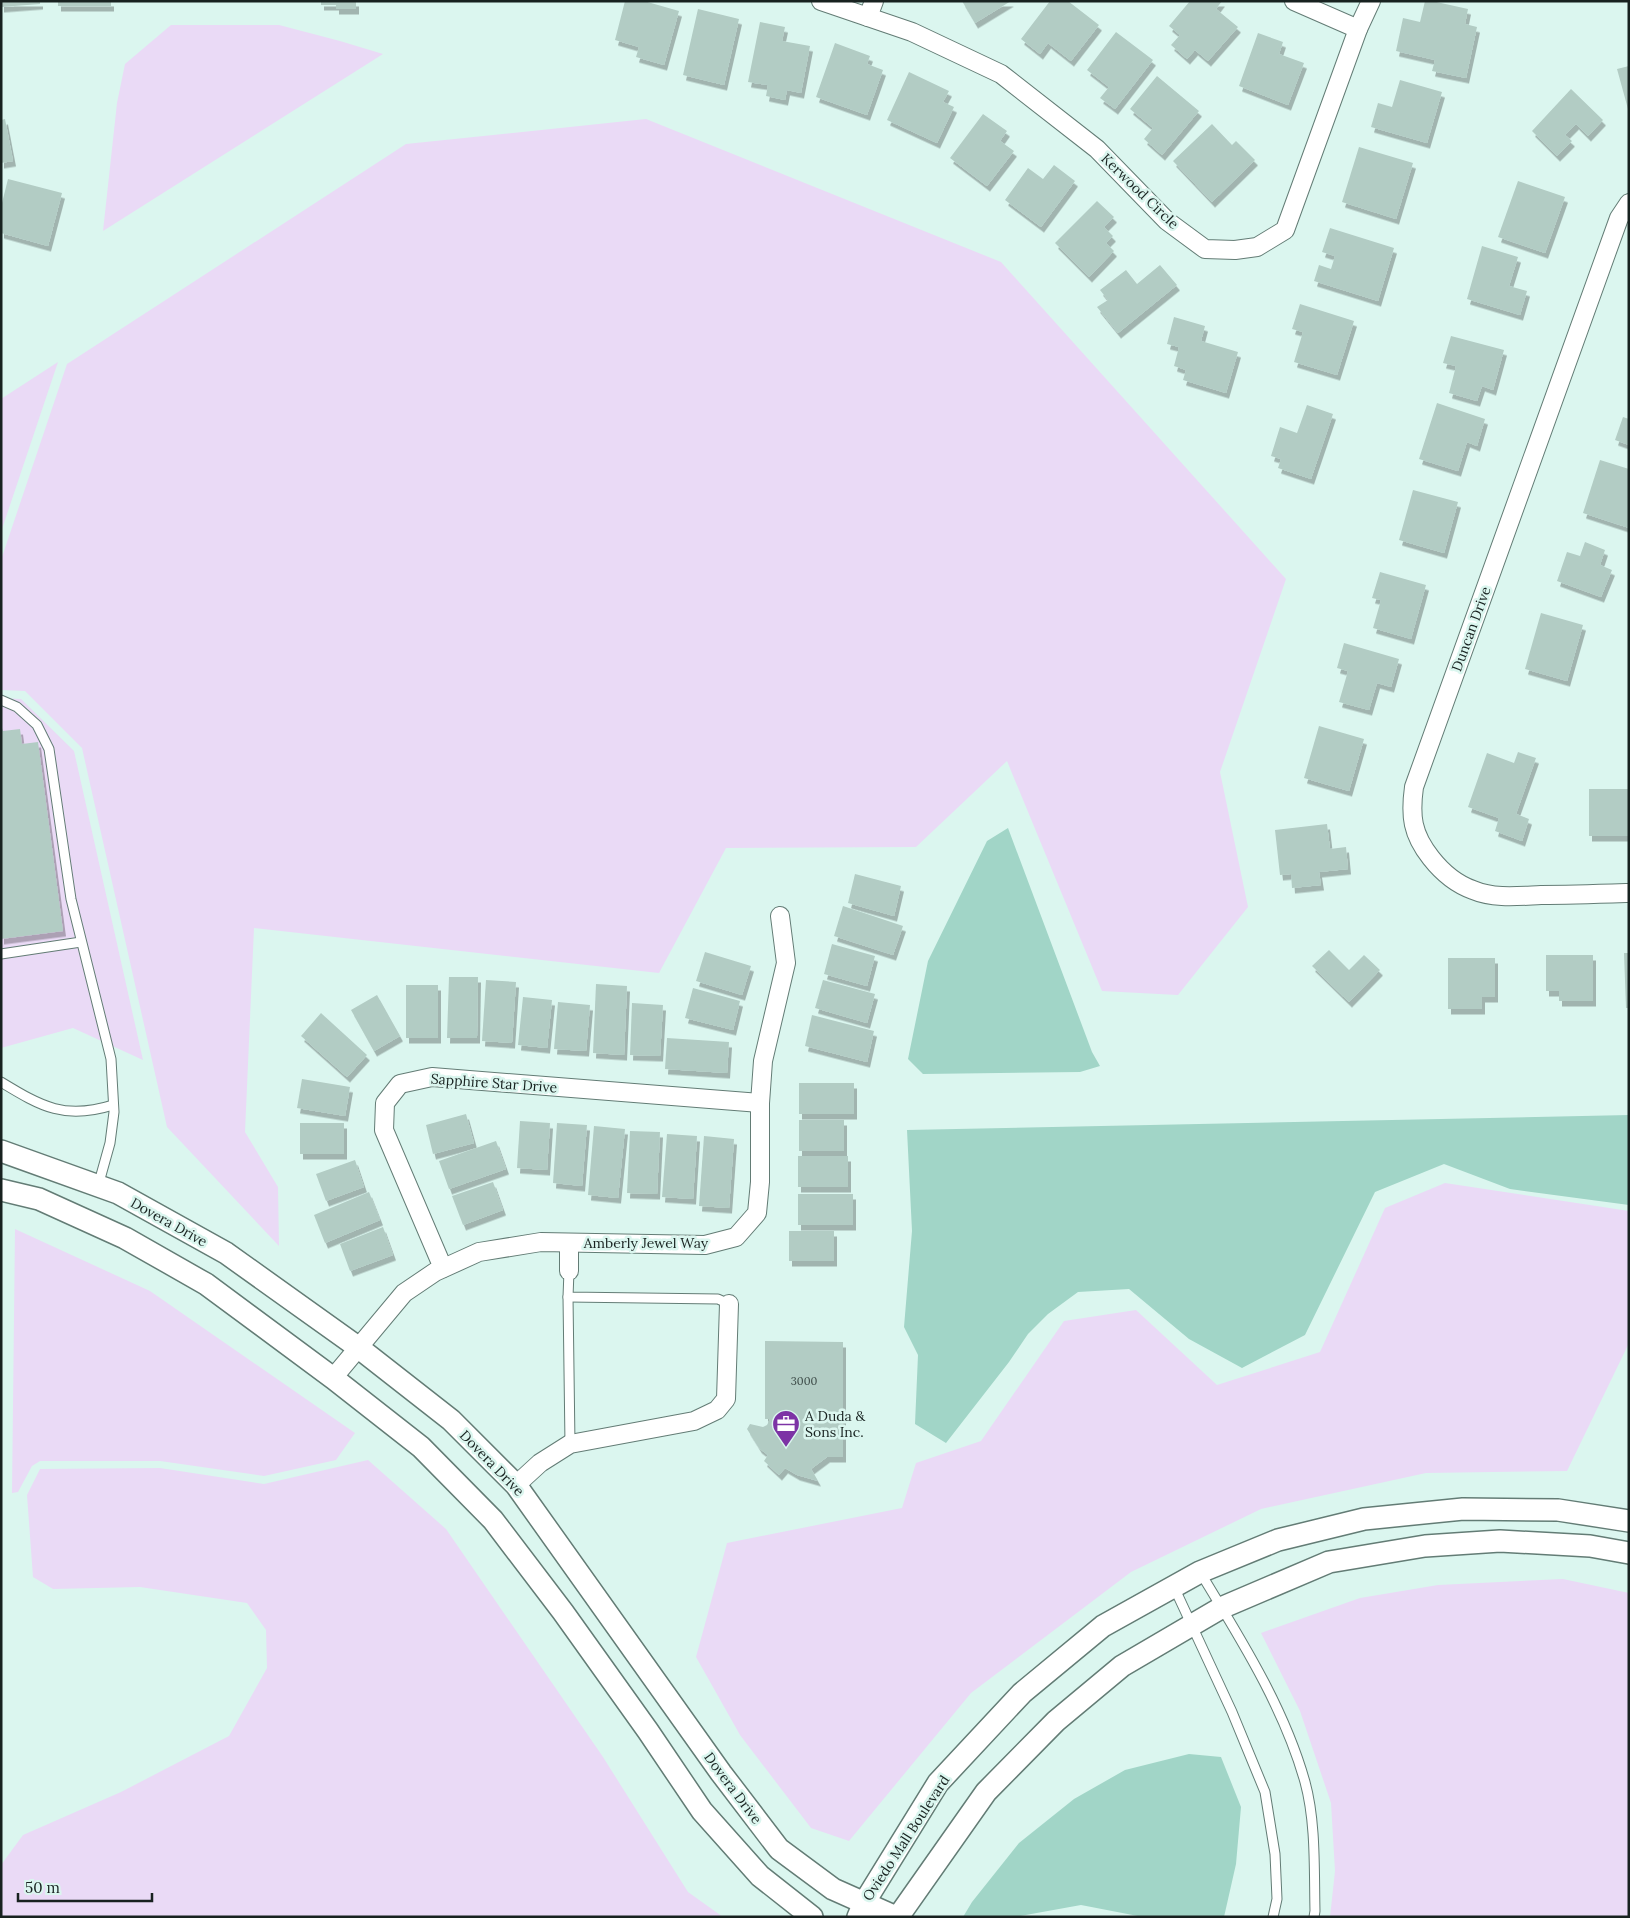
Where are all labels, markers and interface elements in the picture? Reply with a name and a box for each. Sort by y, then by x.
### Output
street label: Kerwood Circle [1097,149,1183,233]
street label: Duncan Drive [1447,584,1495,674]
street label: Sapphire Star Drive [430,1070,558,1096]
street label: Dovera Drive [127,1194,211,1251]
street label: Amberly Jewel Way [583,1234,709,1252]
house number: 3000 [791,1374,817,1388]
place label: A Duda & Sons Inc. [804,1407,866,1441]
office icon: A Duda & Sons Inc. [771,1409,801,1448]
street label: Dovera Drive [456,1426,528,1500]
street label: Dovera Drive [700,1749,766,1828]
street label: Oviedo Mall Boulevard [859,1772,953,1904]
scale bar [18,1870,151,1902]
text: 50 m [25,1878,60,1897]

